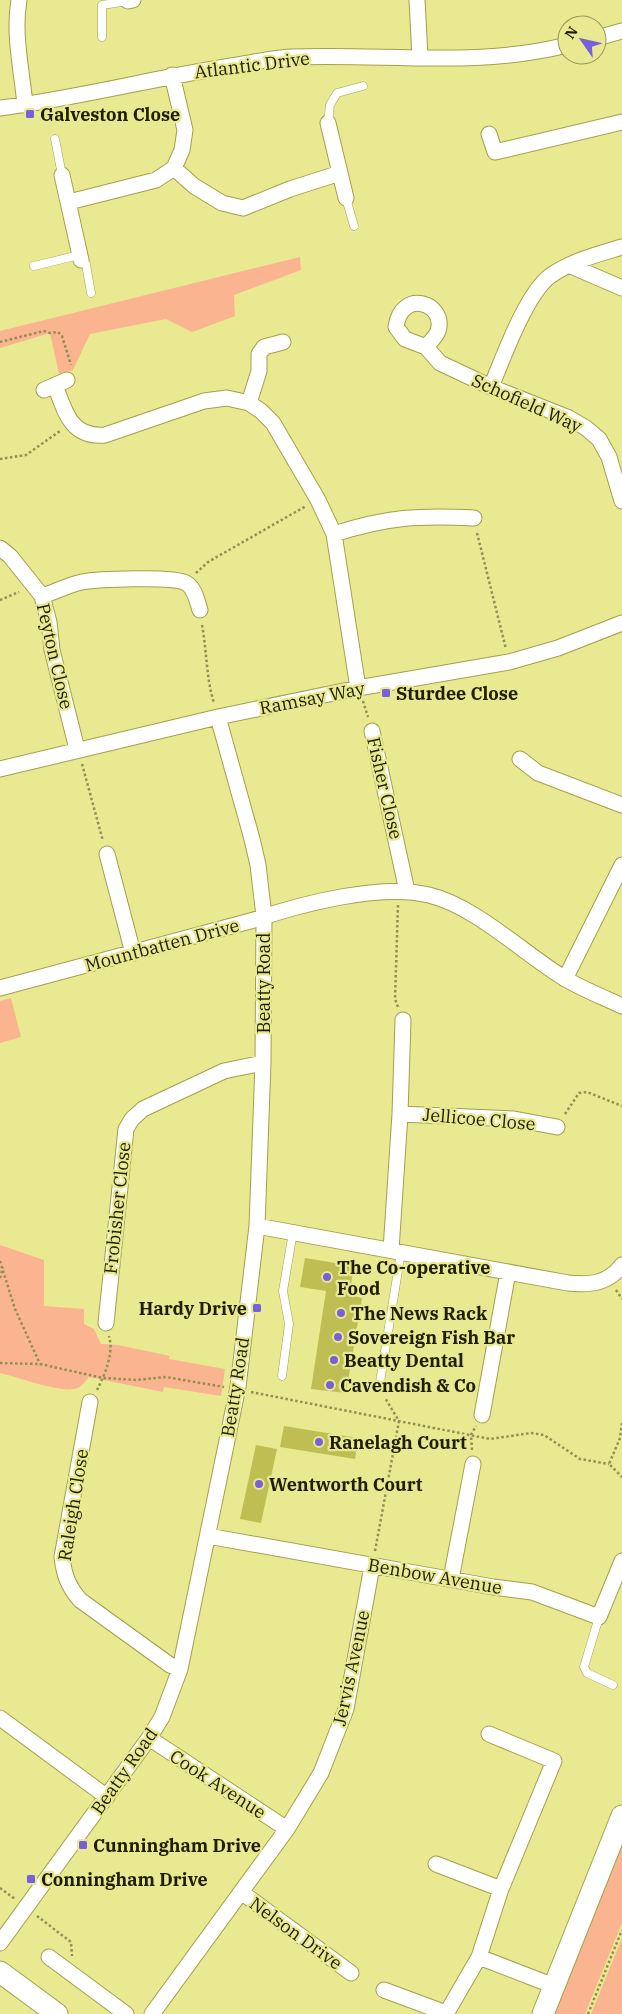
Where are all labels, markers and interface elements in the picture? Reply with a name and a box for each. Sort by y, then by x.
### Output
north arrow [557,15,607,65]
text: N [561,23,582,42]
street label: Atlantic Drive [193,47,311,83]
place label: Galveston Close [40,103,180,126]
marker: Galveston Close [24,108,36,120]
street label: Schofield Way [468,368,586,438]
street label: Peyton Close [32,601,78,711]
street label: Ramsay Way [257,676,367,719]
place label: Sturdee Close [396,682,518,705]
marker: Sturdee Close [380,687,392,699]
street label: Fisher Close [362,735,408,841]
street label: Mountbatten Drive [82,913,242,977]
street label: Beatty Road [252,933,275,1033]
street label: Jellicoe Close [422,1103,536,1135]
street label: Frobisher Close [99,1141,135,1275]
place label: The Co-operative Food [337,1256,491,1300]
marker: The Co-operative Food [321,1271,333,1283]
place label: Hardy Drive [139,1297,247,1320]
marker: Hardy Drive [251,1302,263,1314]
place label: The News Rack [351,1302,488,1325]
marker: The News Rack [335,1307,347,1319]
place label: Sovereign Fish Bar [348,1326,515,1349]
marker: Sovereign Fish Bar [332,1331,344,1343]
street label: Beatty Road [216,1335,254,1439]
place label: Beatty Dental [344,1349,464,1372]
marker: Beatty Dental [328,1354,340,1366]
place label: Cavendish & Co [340,1374,476,1397]
marker: Cavendish & Co [324,1379,336,1391]
place label: Ranelagh Court [329,1431,467,1454]
marker: Ranelagh Court [313,1436,325,1448]
street label: Raleigh Close [53,1447,93,1563]
place label: Wentworth Court [269,1473,423,1496]
marker: Wentworth Court [253,1478,265,1490]
street label: Benbow Avenue [366,1553,504,1599]
street label: Jervis Avenue [328,1608,374,1728]
street label: Beatty Road [86,1723,162,1819]
street label: Cook Avenue [166,1744,270,1824]
place label: Cunningham Drive [93,1834,261,1857]
marker: Cunningham Drive [77,1839,89,1851]
place label: Conningham Drive [41,1868,208,1891]
marker: Conningham Drive [25,1873,37,1885]
street label: Nelson Drive [245,1892,347,1974]

